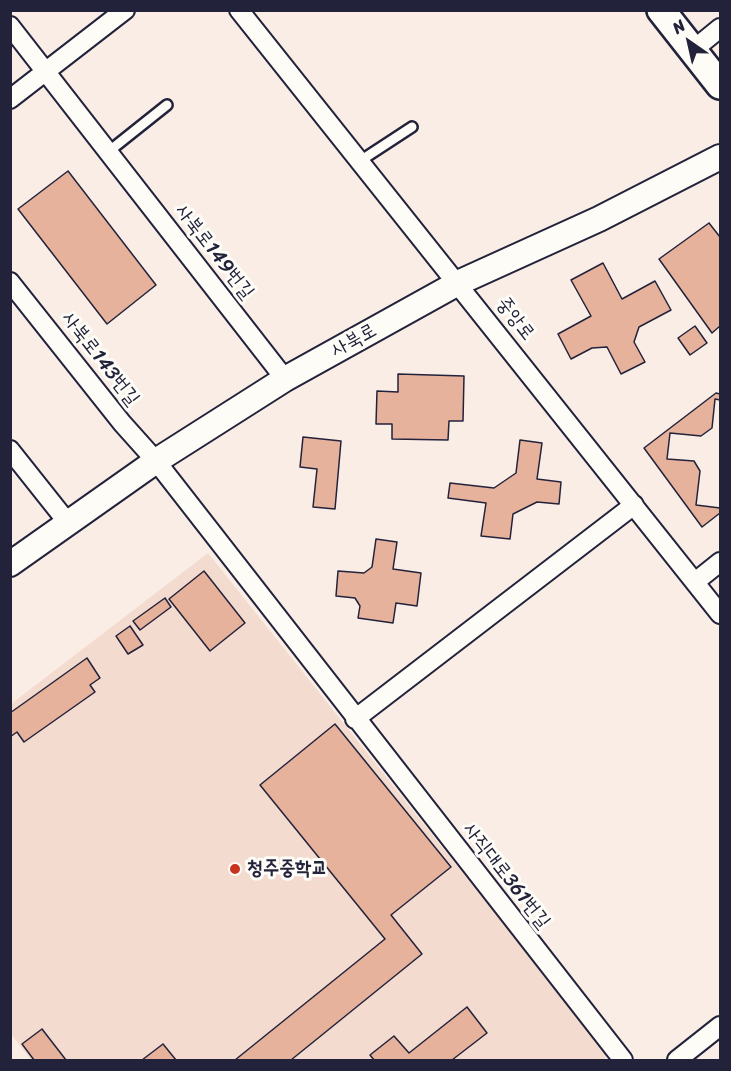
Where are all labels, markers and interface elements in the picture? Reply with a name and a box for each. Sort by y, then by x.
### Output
north arrow [659,12,719,72]
text: N [666,12,691,42]
street label: 사북로149번길 [170,200,258,304]
street label: 중앙로 [491,293,539,345]
street label: 사북로143번길 [56,307,144,411]
street label: 사북로 [327,319,381,363]
street label: 사직대로361번길 [457,818,555,934]
place label: 청주중학교 [247,857,327,881]
marker: 청주중학교 [228,862,242,876]

